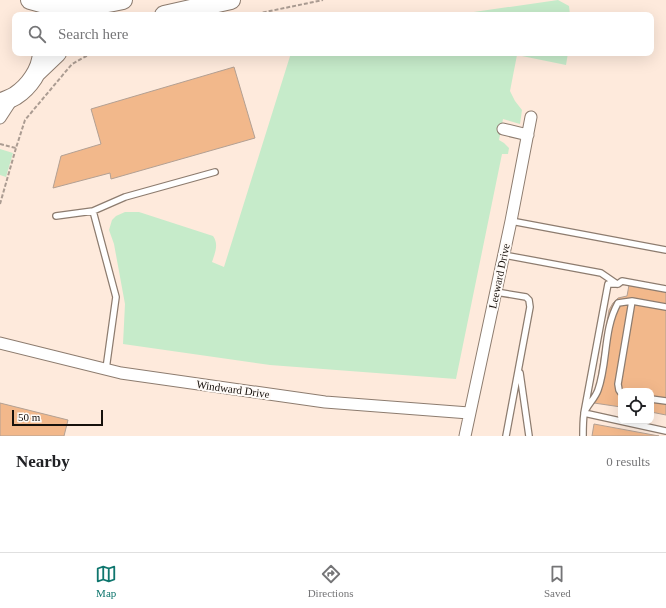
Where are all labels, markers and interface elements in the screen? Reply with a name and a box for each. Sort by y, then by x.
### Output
search box [12,12,654,56]
icon: search [26,23,48,45]
text: Search here [58,26,128,42]
street label: Leeward Drive [486,242,512,310]
street label: Windward Drive [196,378,270,400]
map controls [618,388,654,424]
button: locate [618,388,654,424]
scale bar [12,408,103,427]
text: 50 m [18,411,40,423]
text: Nearby [16,452,70,471]
text: 0 results [606,454,650,469]
tab: Map [95,563,117,599]
tab: Directions [308,563,353,599]
tab: Saved [544,563,571,599]

